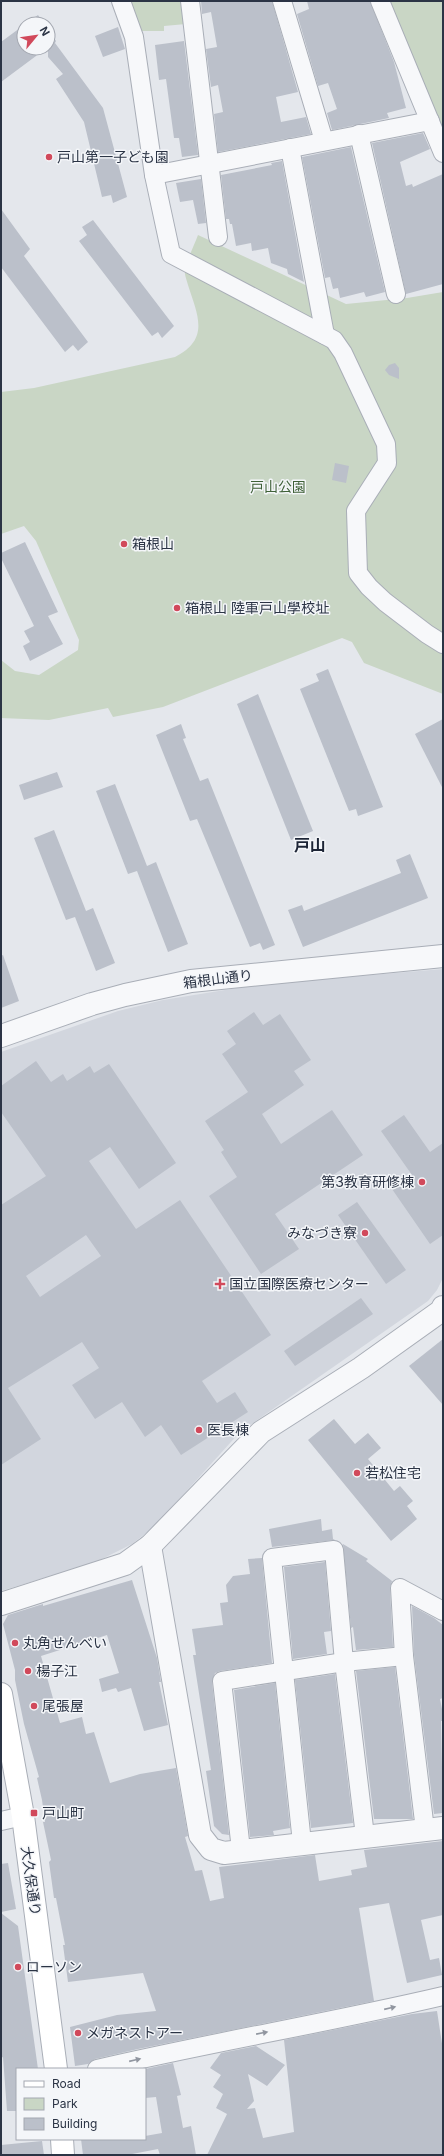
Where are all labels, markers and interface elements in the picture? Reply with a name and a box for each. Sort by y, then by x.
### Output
north arrow [16,16,56,56]
text: N [37,24,53,38]
place label: 戸山第一子ども園 [57,148,169,165]
marker: 戸山第一子ども園 [44,152,54,162]
park label: 戸山公園 [250,478,306,495]
place label: 箱根山 [132,535,174,552]
marker: 箱根山 [119,539,129,549]
place label: 箱根山 陸軍戸山學校址 [185,599,329,616]
marker: 箱根山 陸軍戸山學校址 [172,603,182,613]
district label: 戸山 [294,835,326,855]
street label: 箱根山通り [182,966,254,991]
place label: 第3教育研修棟 [321,1173,414,1190]
marker: 第3教育研修棟 [417,1177,427,1187]
place label: みなづき寮 [287,1224,357,1241]
marker: みなづき寮 [360,1228,370,1238]
place label: 国立国際医療センター [229,1275,369,1292]
marker: 国立国際医療センター [214,1278,226,1290]
place label: 医長棟 [207,1421,249,1438]
marker: 医長棟 [194,1425,204,1435]
place label: 若松住宅 [365,1464,421,1481]
marker: 若松住宅 [352,1468,362,1478]
place label: 丸角せんべい [23,1634,107,1651]
marker: 丸角せんべい [10,1638,20,1648]
place label: 楊子江 [36,1662,78,1679]
marker: 楊子江 [23,1666,33,1676]
place label: 尾張屋 [42,1697,84,1714]
marker: 尾張屋 [29,1701,39,1711]
place label: 戸山町 [42,1804,84,1821]
marker: 戸山町 [29,1808,39,1818]
street label: 大久保通り [18,1845,45,1917]
place label: ローソン [26,1958,82,1975]
marker: ローソン [13,1962,23,1972]
one-way arrow [384,2005,396,2011]
place label: メガネストアー [86,2024,183,2041]
marker: メガネストアー [73,2028,83,2038]
one-way arrow [256,2030,268,2036]
one-way arrow [129,2057,141,2063]
legend [16,2068,146,2140]
text: Road [52,2076,81,2091]
text: Park [52,2096,78,2111]
text: Building [52,2116,97,2131]

